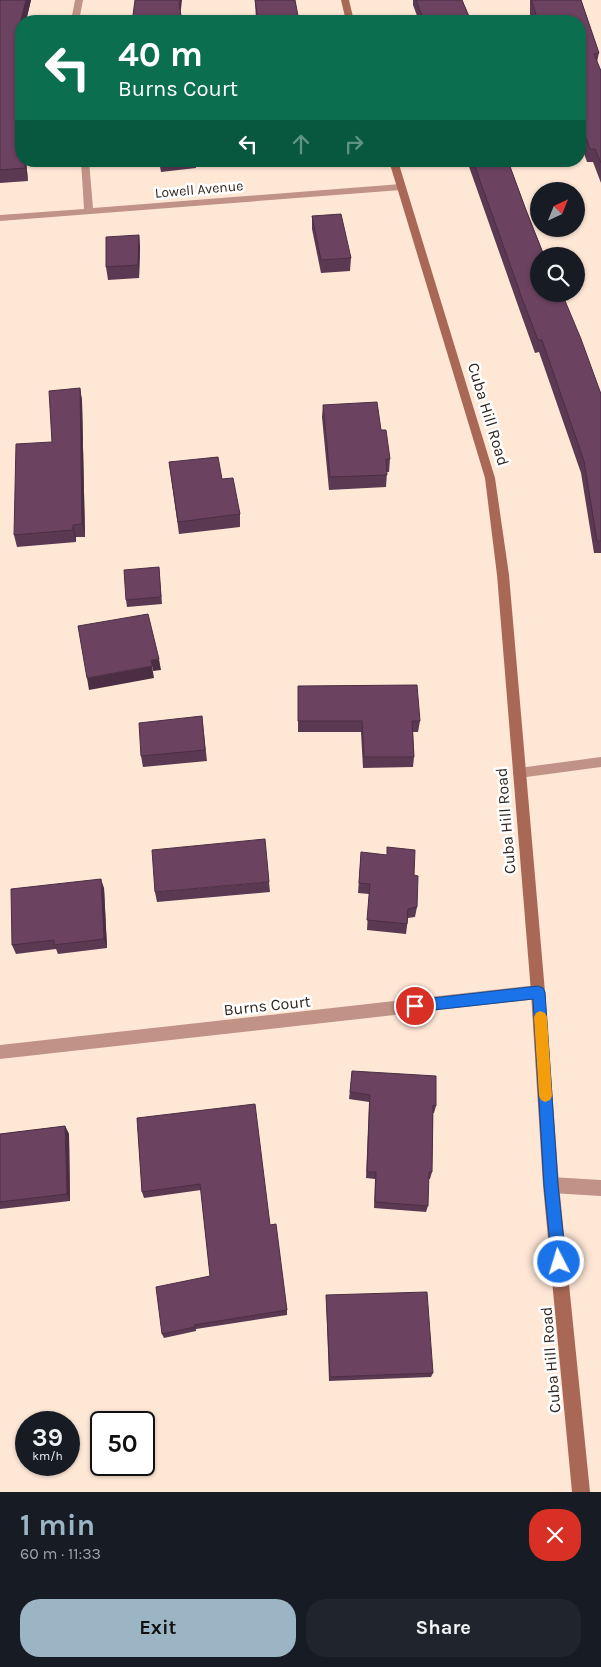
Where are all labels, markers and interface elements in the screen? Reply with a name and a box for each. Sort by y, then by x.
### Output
text: 40 m [118,34,203,75]
icon: left [35,35,100,100]
text: Burns Court [118,76,238,102]
icon: left [234,130,262,158]
icon: ahead [287,130,315,158]
icon: right [340,130,368,158]
street label: Lowell Avenue [154,177,244,202]
north arrow [530,182,585,238]
map controls [530,182,585,302]
button: search [530,247,585,302]
street label: Cuba Hill Road [464,360,513,468]
street label: Cuba Hill Road [491,767,520,875]
pin [394,985,436,1027]
street label: Burns Court [223,991,311,1020]
icon: arrive [401,992,429,1020]
position arrow [532,1235,584,1287]
street label: Cuba Hill Road [536,1306,565,1414]
speed limit sign: 50 [90,1411,155,1476]
text: 39 [32,1423,63,1452]
text: km/h [32,1449,63,1463]
text: 1 min [20,1507,95,1543]
button: close [529,1509,581,1561]
text: 60 m · 11:33 [20,1544,101,1563]
button: Exit [20,1599,296,1657]
button: Share [306,1599,581,1657]

